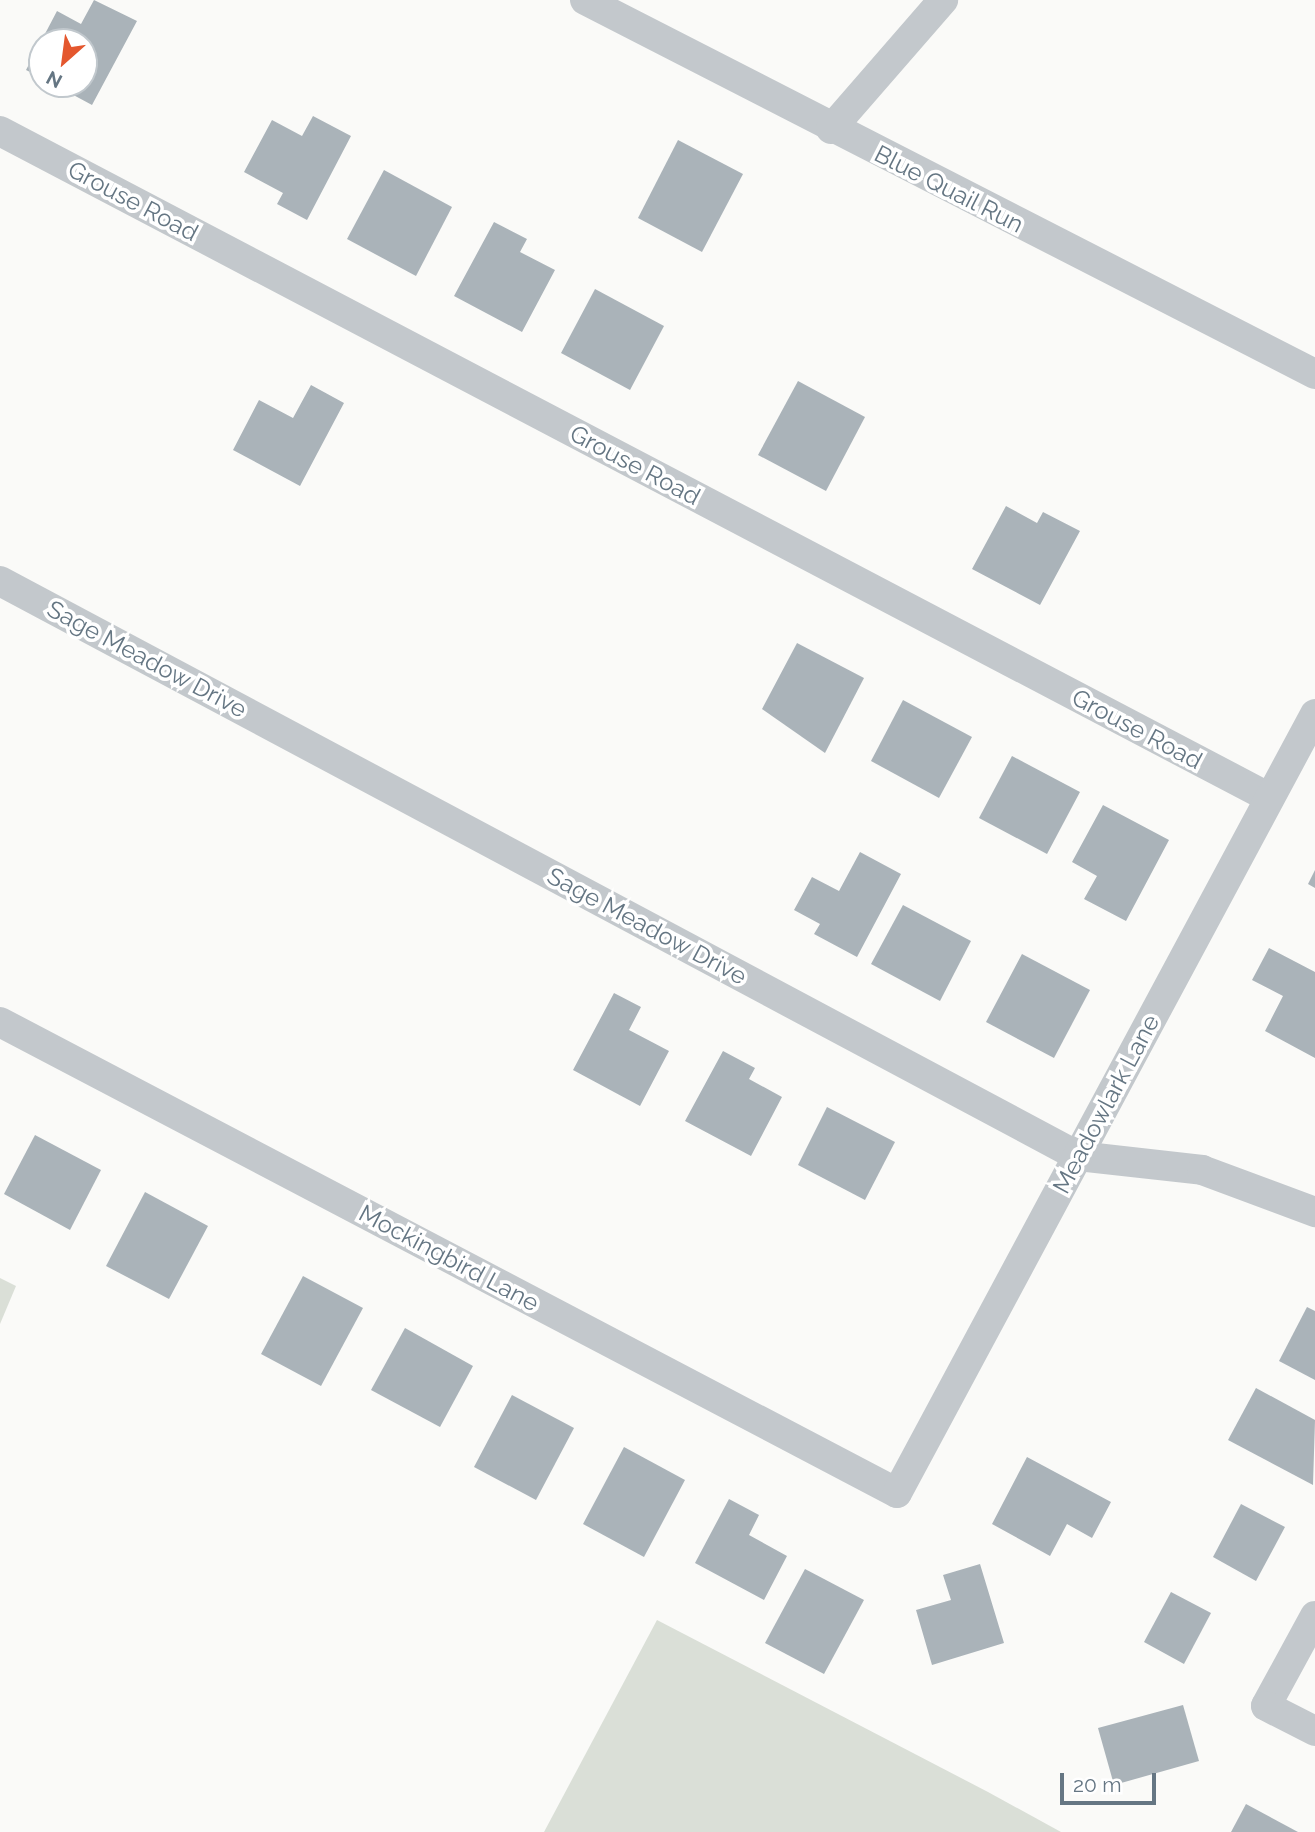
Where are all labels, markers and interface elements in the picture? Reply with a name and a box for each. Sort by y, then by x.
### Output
north arrow [28,28,98,98]
text: N [43,67,66,93]
street label: Blue Quail Run [869,139,1029,239]
street label: Grouse Road [63,155,203,247]
street label: Grouse Road [565,419,705,511]
street label: Sage Meadow Drive [42,594,252,724]
street label: Grouse Road [1067,683,1207,775]
street label: Sage Meadow Drive [542,861,752,991]
street label: Meadowlark Lane [1047,1010,1165,1198]
street label: Mockingbird Lane [354,1198,544,1318]
scale bar [1063,1758,1159,1802]
text: 20 m [1073,1772,1121,1797]

